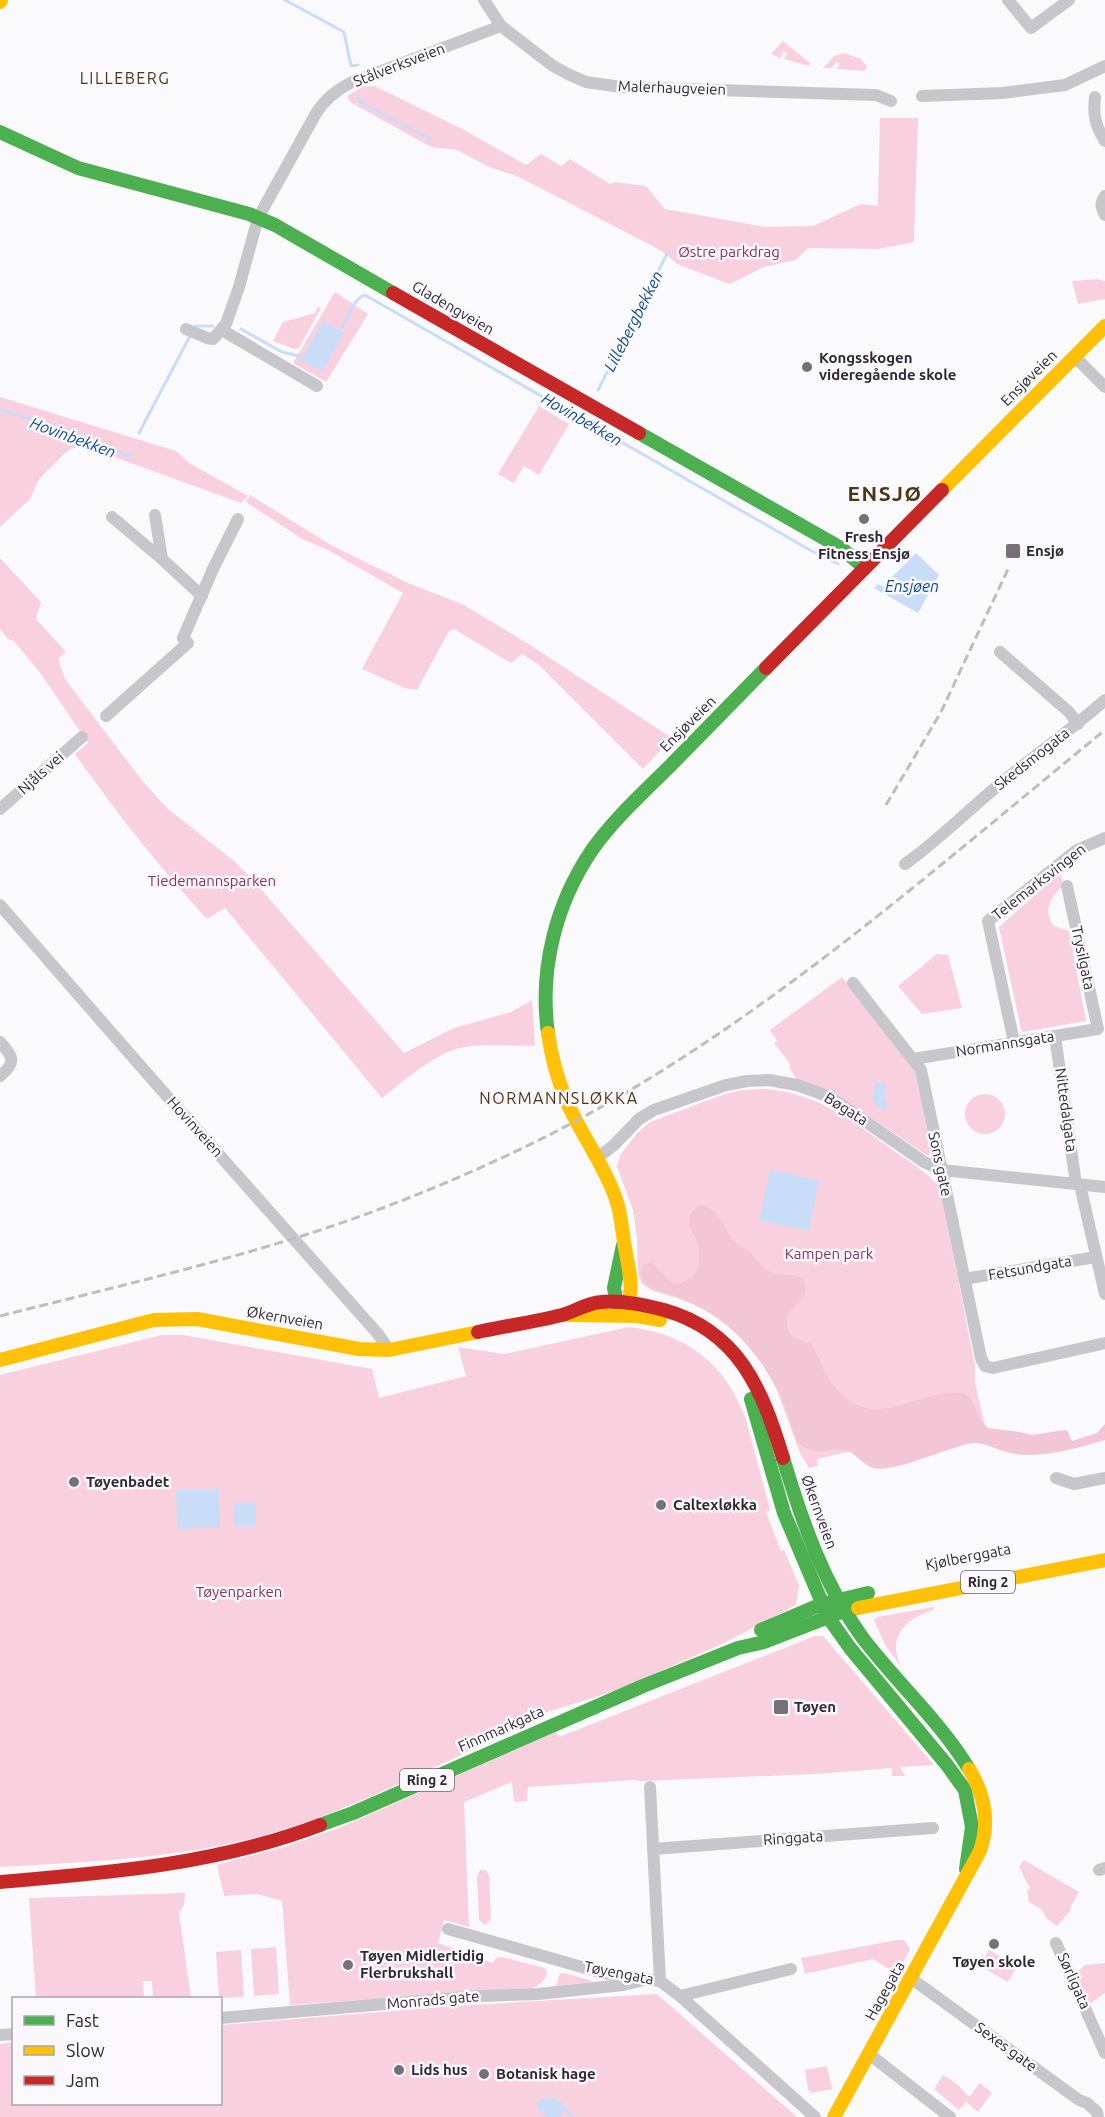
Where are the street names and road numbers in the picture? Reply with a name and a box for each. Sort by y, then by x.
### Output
street label: Stålverksveien [351,39,447,90]
street label: Malerhaugveien [618,77,726,98]
street label: Gladengveien [409,277,497,338]
street label: Ensjøveien [997,346,1060,409]
street label: Ensjøveien [656,692,719,755]
street label: Skedsmogata [991,724,1073,793]
street label: Njåls vei [14,748,67,797]
street label: Telemarksvingen [989,840,1089,923]
street label: Trysilgata [1068,924,1099,991]
street label: Normannsgata [955,1027,1055,1060]
street label: Nittedalgata [1052,1067,1081,1153]
street label: Bøgata [821,1089,871,1129]
street label: Hovinveien [164,1093,227,1160]
street label: Sons gate [925,1130,956,1198]
street label: Fetsundgata [987,1252,1073,1283]
street label: Økernveien [245,1302,325,1333]
street label: Økernveien [798,1472,841,1551]
street label: Kjølberggata [924,1540,1012,1573]
road number: Ring 2 [961,1571,1015,1593]
street label: Finnmarkgata [455,1702,546,1755]
road number: Ring 2 [400,1769,454,1791]
street label: Ringgata [762,1827,824,1848]
street label: Sørligata [1055,1950,1094,2012]
street label: Tøyengata [583,1957,655,1988]
street label: Hagegata [861,1958,908,2023]
street label: Monrads gate [386,1987,480,2012]
street label: Sexes gate [972,2018,1041,2075]

